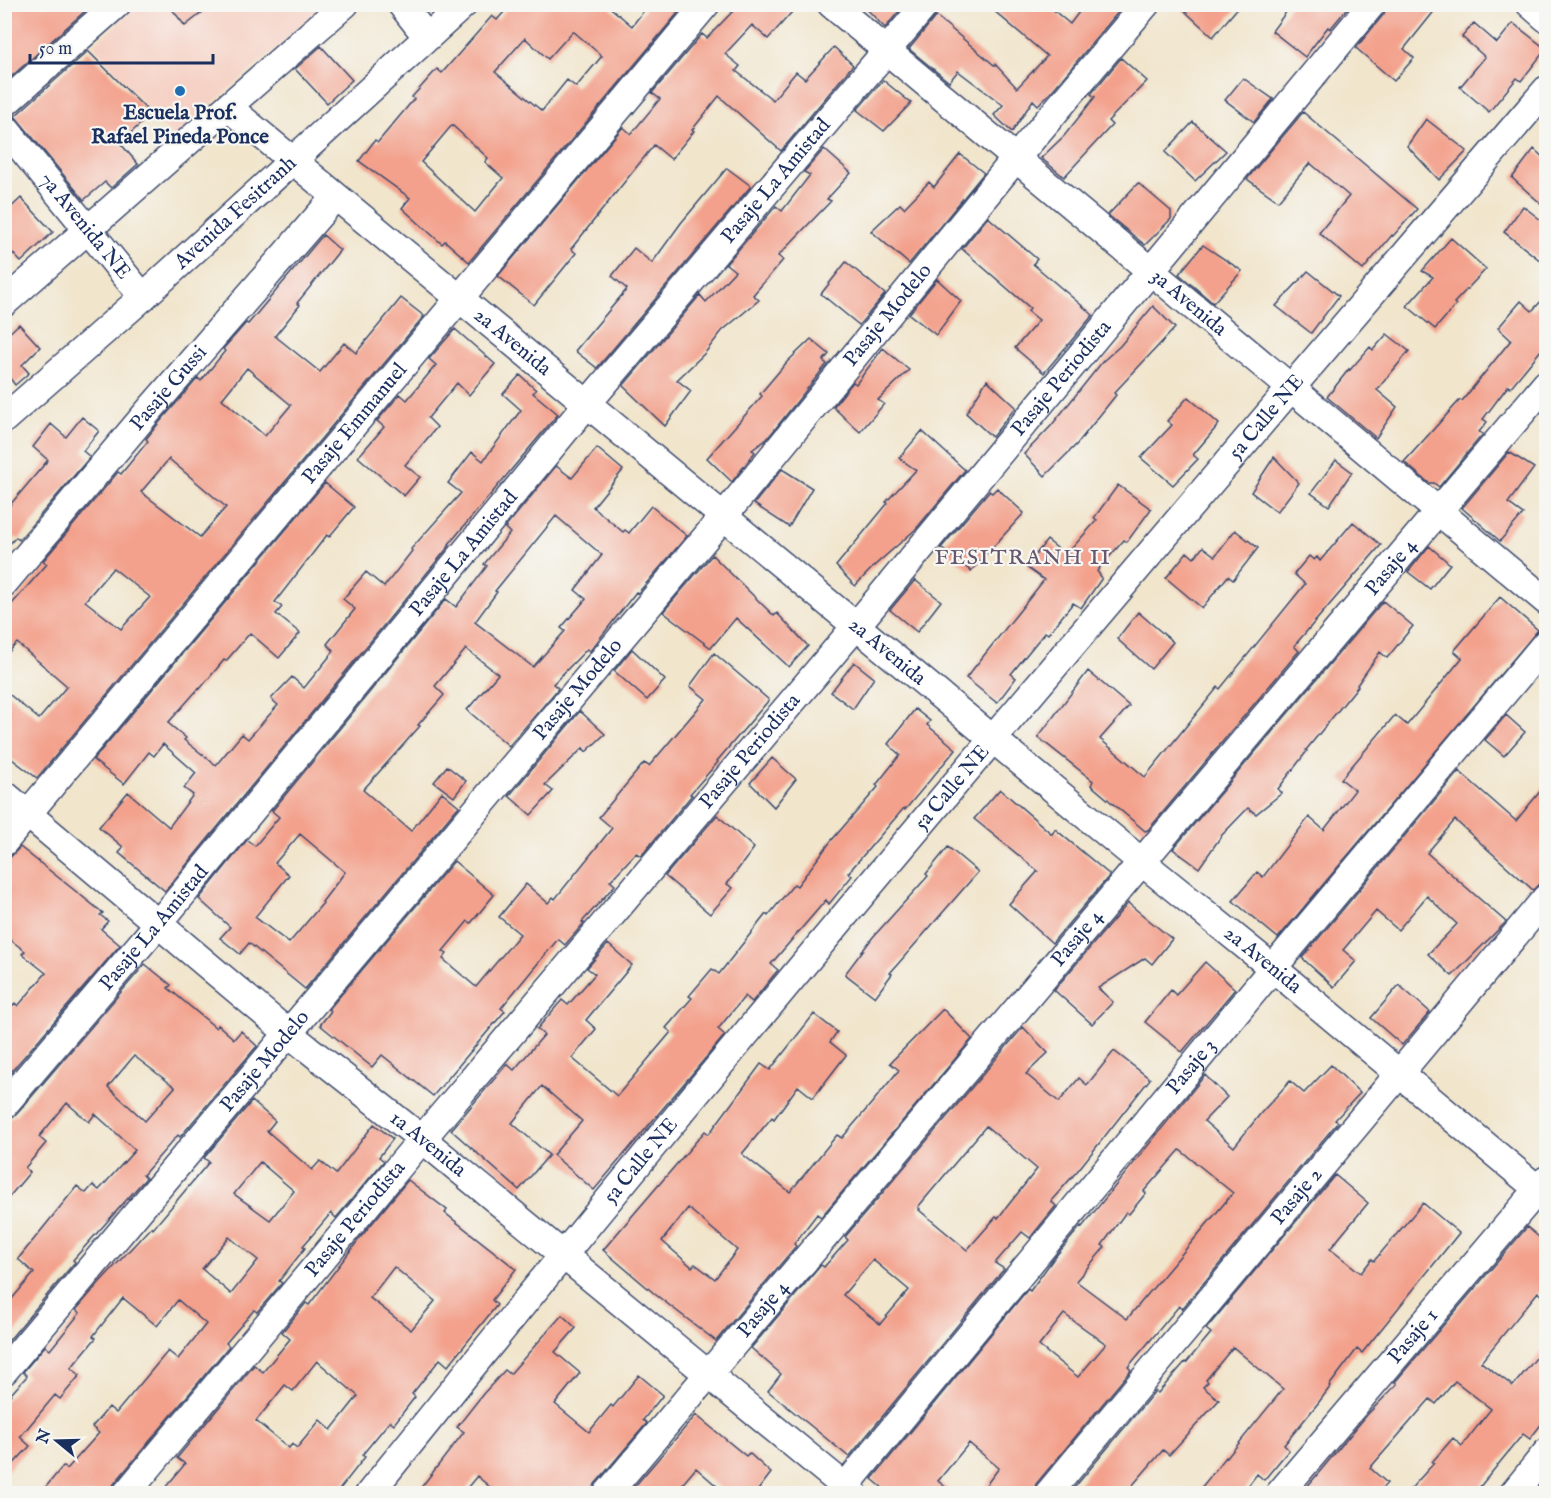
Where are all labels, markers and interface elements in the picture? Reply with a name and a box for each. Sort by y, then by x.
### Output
scale bar [30,27,213,65]
text: 50 m [39,38,72,61]
marker: Escuela Prof. Rafael Pineda Ponce [173,84,187,98]
place label: Escuela Prof. Rafael Pineda Ponce [91,100,269,151]
street label: Pasaje La Amistad [715,112,837,249]
street label: Avenida Fesitranh [168,150,302,276]
street label: 7a Avenida NE [33,167,137,285]
street label: Pasaje Modelo [838,258,938,372]
street label: 3a Avenida [1145,263,1233,343]
street label: 2a Avenida [468,302,558,383]
street label: Pasaje Periodista [1005,314,1118,442]
street label: Pasaje Gussi [124,340,213,437]
street label: Pasaje Emmanuel [296,357,413,490]
street label: 5a Calle NE [1222,369,1310,465]
street label: Pasaje La Amistad [404,484,524,622]
street label: Pasaje 4 [1359,532,1423,601]
district label: FESITRANH II [934,544,1112,572]
street label: 2a Avenida [843,612,932,692]
street label: Pasaje Modelo [527,633,629,746]
street label: Pasaje Periodista [693,687,807,815]
street label: 5a Calle NE [908,739,996,836]
street label: Pasaje La Amistad [93,859,215,997]
street label: Pasaje 4 [1045,903,1110,973]
street label: 2a Avenida [1218,920,1308,1000]
street label: Pasaje Modelo [214,1005,316,1118]
street label: Pasaje 3 [1161,1033,1223,1100]
street label: 1a Avenida [384,1105,473,1184]
street label: 5a Calle NE [597,1112,684,1209]
street label: Pasaje Periodista [299,1155,412,1283]
street label: Pasaje 2 [1265,1162,1329,1230]
street label: Pasaje 4 [731,1274,796,1344]
street label: Pasaje 1 [1382,1303,1444,1370]
north arrow [27,1411,87,1471]
text: N [33,1427,56,1448]

